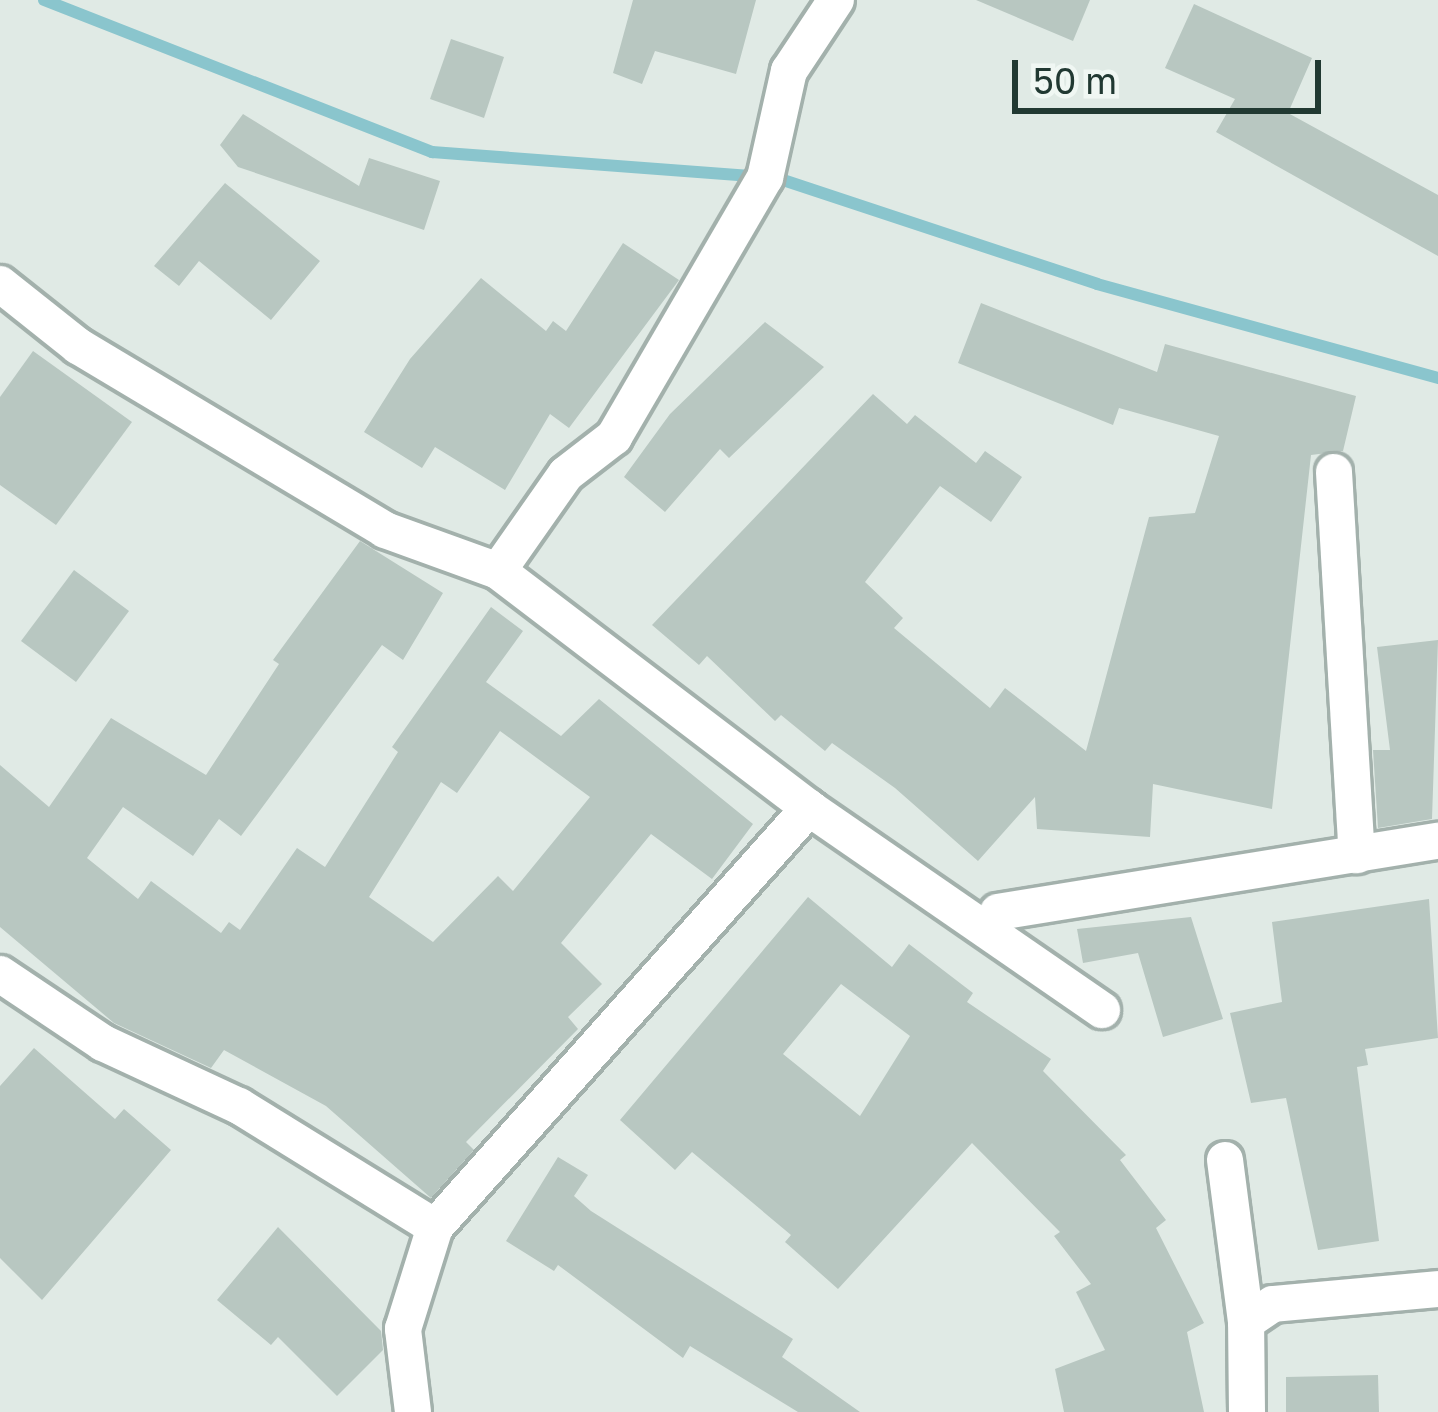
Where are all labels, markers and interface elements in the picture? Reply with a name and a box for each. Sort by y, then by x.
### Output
scale bar [1018,36,1327,110]
text: 50 m [1033,59,1117,102]

